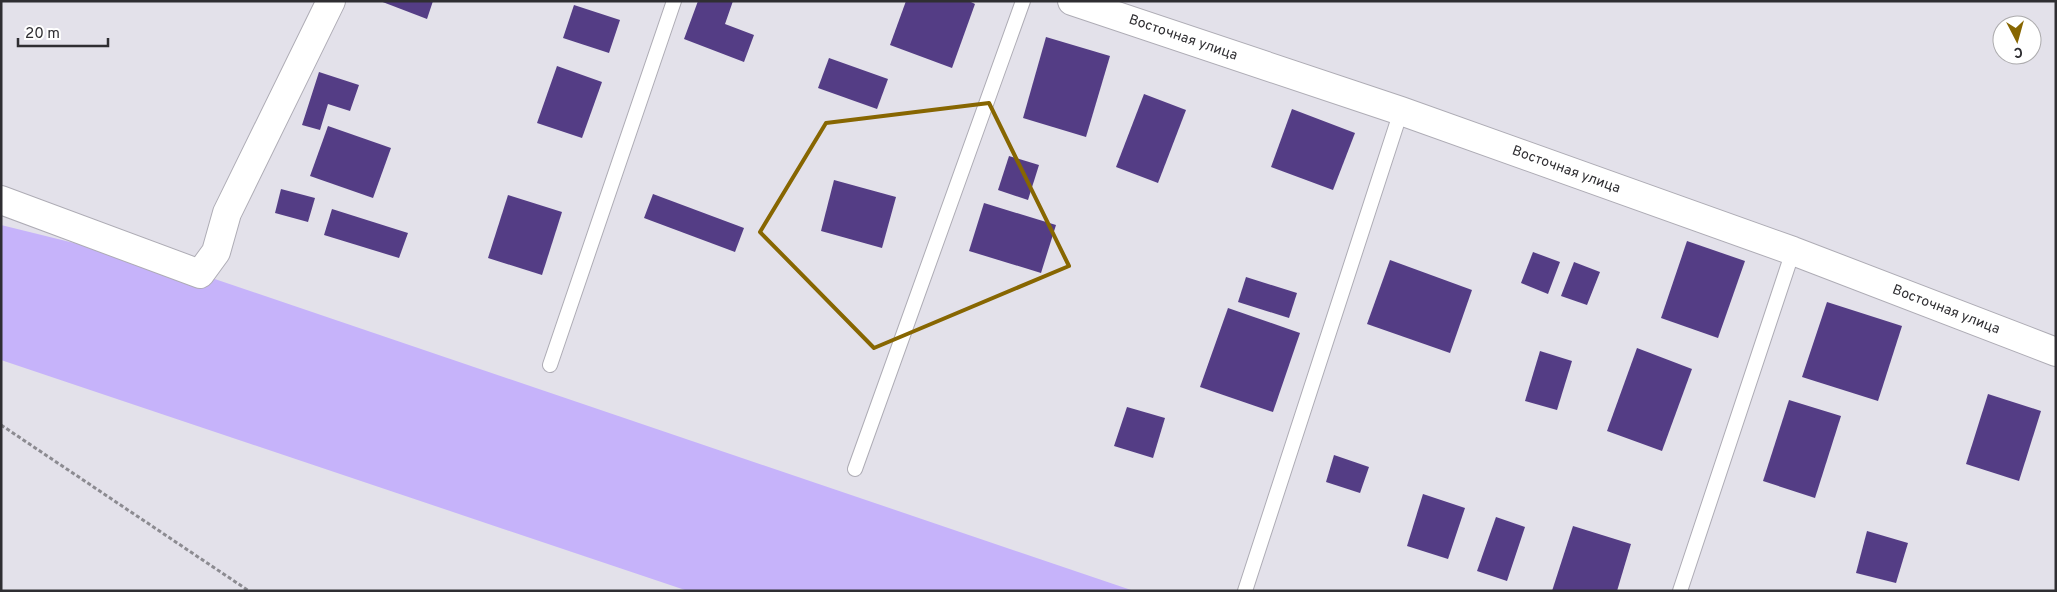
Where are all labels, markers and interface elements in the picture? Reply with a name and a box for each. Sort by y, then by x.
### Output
street label: Восточная улица [1126,11,1240,65]
scale bar [18,15,108,47]
north arrow [1992,15,2042,65]
text: 20 m [25,25,60,44]
text: С [2013,43,2024,60]
street label: Восточная улица [1510,143,1622,197]
street label: Восточная улица [1890,282,2002,338]

